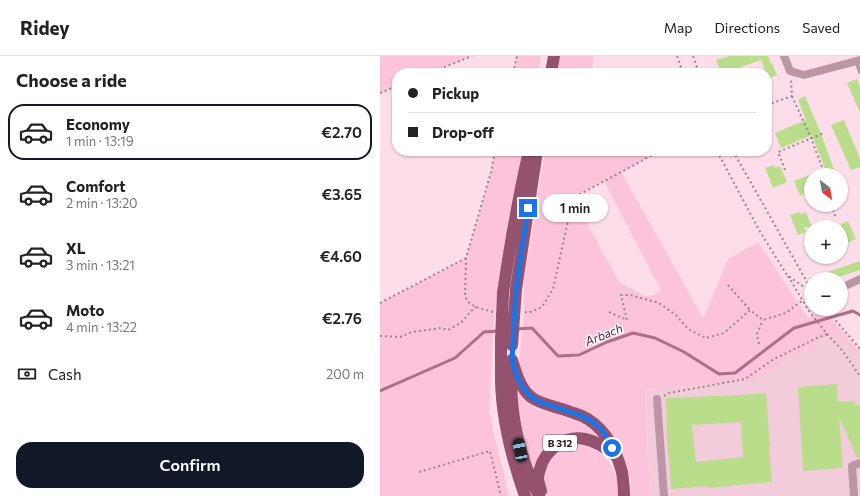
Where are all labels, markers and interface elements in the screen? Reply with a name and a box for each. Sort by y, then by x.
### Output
text: Ridey [20,16,70,39]
text: Map [664,19,693,36]
text: Directions [715,19,780,36]
text: Saved [802,19,840,36]
text: Choose a ride [16,69,127,91]
text: Pickup [432,84,479,102]
icon: car [18,114,54,150]
text: Economy [66,115,130,133]
text: €2.70 [321,123,362,141]
text: Drop-off [432,123,494,141]
text: 1 min · 13:19 [66,133,134,149]
north arrow [804,168,848,212]
map controls [804,168,848,316]
icon: car [18,176,54,212]
text: Comfort [66,177,126,195]
text: €3.65 [321,185,362,203]
callout: 1 min [542,194,608,222]
text: 2 min · 13:20 [66,195,138,211]
route end [519,199,537,217]
text: 1 min [560,200,590,216]
button: + [804,220,848,264]
icon: car [18,238,54,274]
text: XL [66,239,85,257]
text: €4.60 [320,247,362,265]
text: 3 min · 13:21 [66,257,135,273]
button: − [804,272,848,316]
icon: car [18,300,54,336]
text: Moto [66,301,105,319]
text: €2.76 [322,309,362,327]
text: 4 min · 13:22 [66,319,137,335]
water label: Arbach [582,320,625,348]
icon: cash [16,363,38,385]
text: Cash [48,365,82,383]
text: 200 m [326,366,364,382]
road number: B 312 [543,435,577,451]
car [512,437,528,463]
route start [603,439,621,457]
button: Confirm [16,442,364,488]

